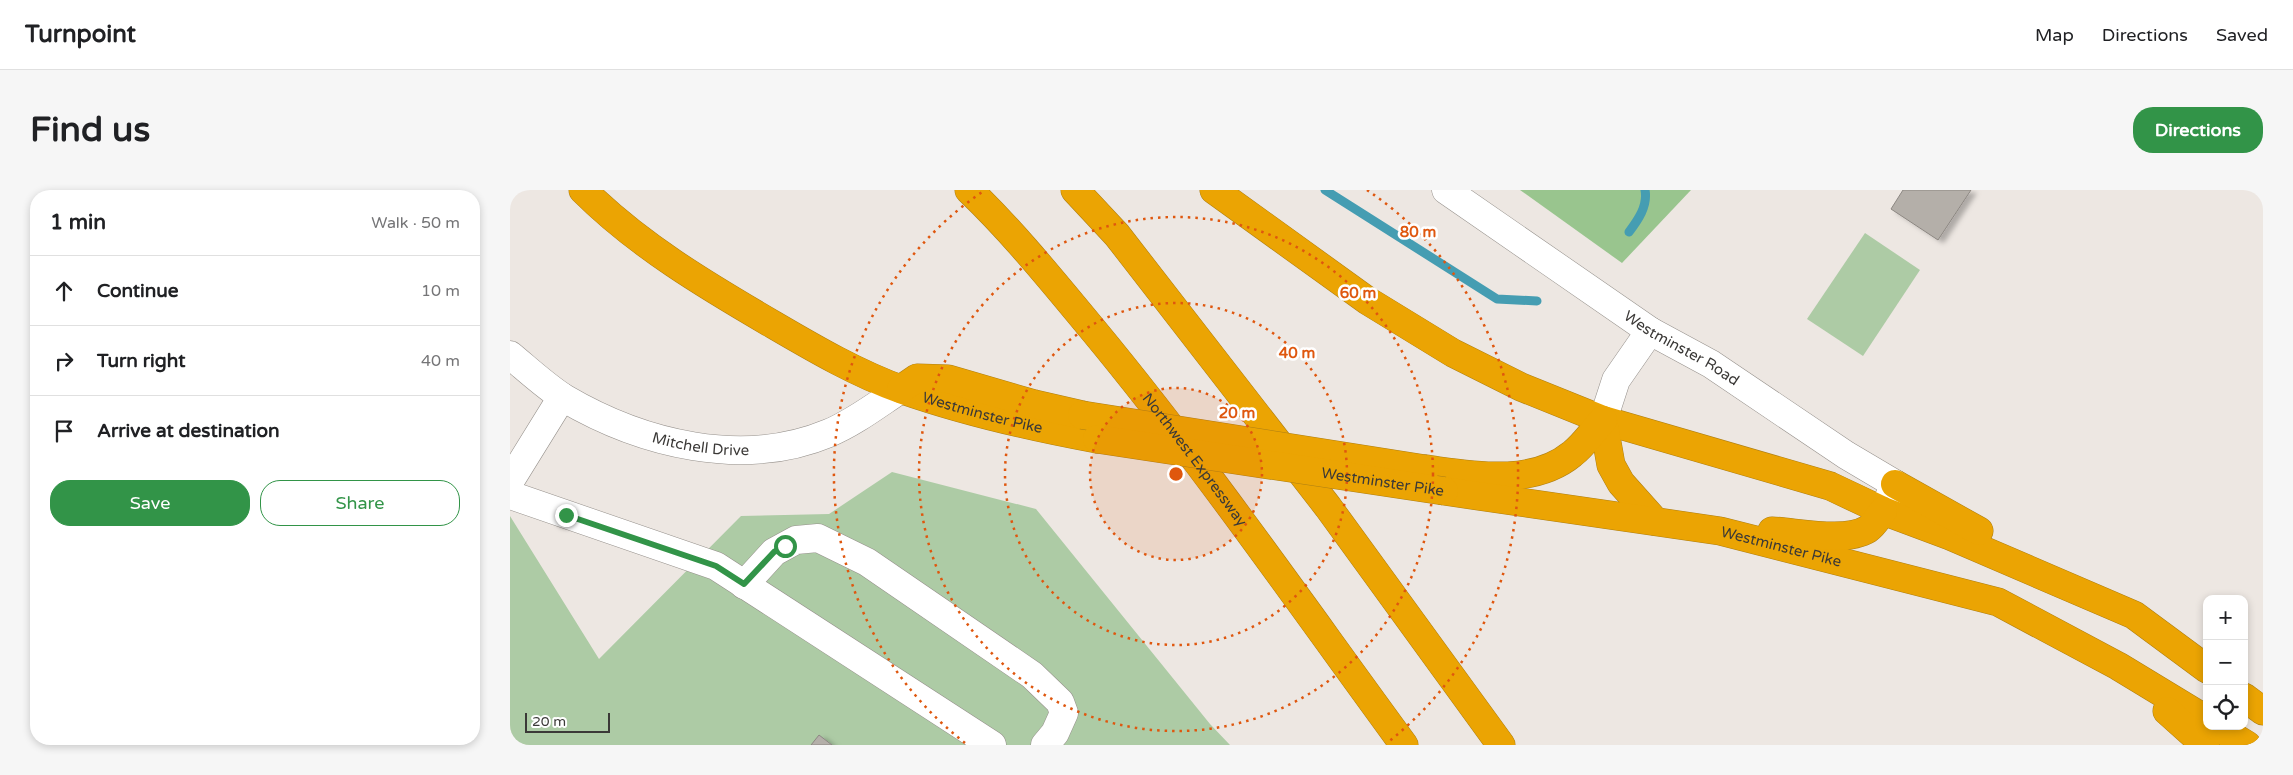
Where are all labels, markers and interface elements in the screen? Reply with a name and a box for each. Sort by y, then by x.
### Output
text: Turnpoint [25,20,136,49]
text: Map [2035,24,2074,46]
text: Directions [2102,24,2188,46]
text: Saved [2216,24,2268,46]
button: Directions [2133,107,2263,153]
text: Find us [30,109,150,151]
text: 1 min [50,210,106,235]
text: Walk · 50 m [371,213,460,233]
text: 80 m [1400,223,1436,241]
icon: ahead [50,277,78,305]
text: Continue [97,280,179,302]
text: 10 m [421,281,460,301]
text: 60 m [1340,284,1376,302]
street label: Westminster Road [1621,307,1743,389]
text: 40 m [1279,344,1315,362]
icon: right [50,347,78,375]
text: Turn right [97,350,185,372]
text: 40 m [421,351,460,371]
street label: Westminster Pike [920,388,1044,437]
street label: Northwest Expressway [1139,390,1251,530]
text: 20 m [1219,404,1255,422]
icon: arrive [50,417,78,445]
text: Arrive at destination [97,420,280,442]
street label: Mitchell Drive [650,428,749,459]
street label: Westminster Pike [1320,464,1445,500]
centre of rings [1167,465,1185,483]
button: Save [50,480,250,526]
button: Share [260,480,460,526]
route end [555,504,578,527]
street label: Westminster Pike [1719,523,1843,571]
route start [774,535,797,558]
map controls [2203,595,2248,730]
button: + [2203,595,2248,640]
button: − [2203,640,2248,685]
button: locate [2203,685,2248,730]
scale bar [525,710,610,733]
text: 20 m [532,713,566,730]

